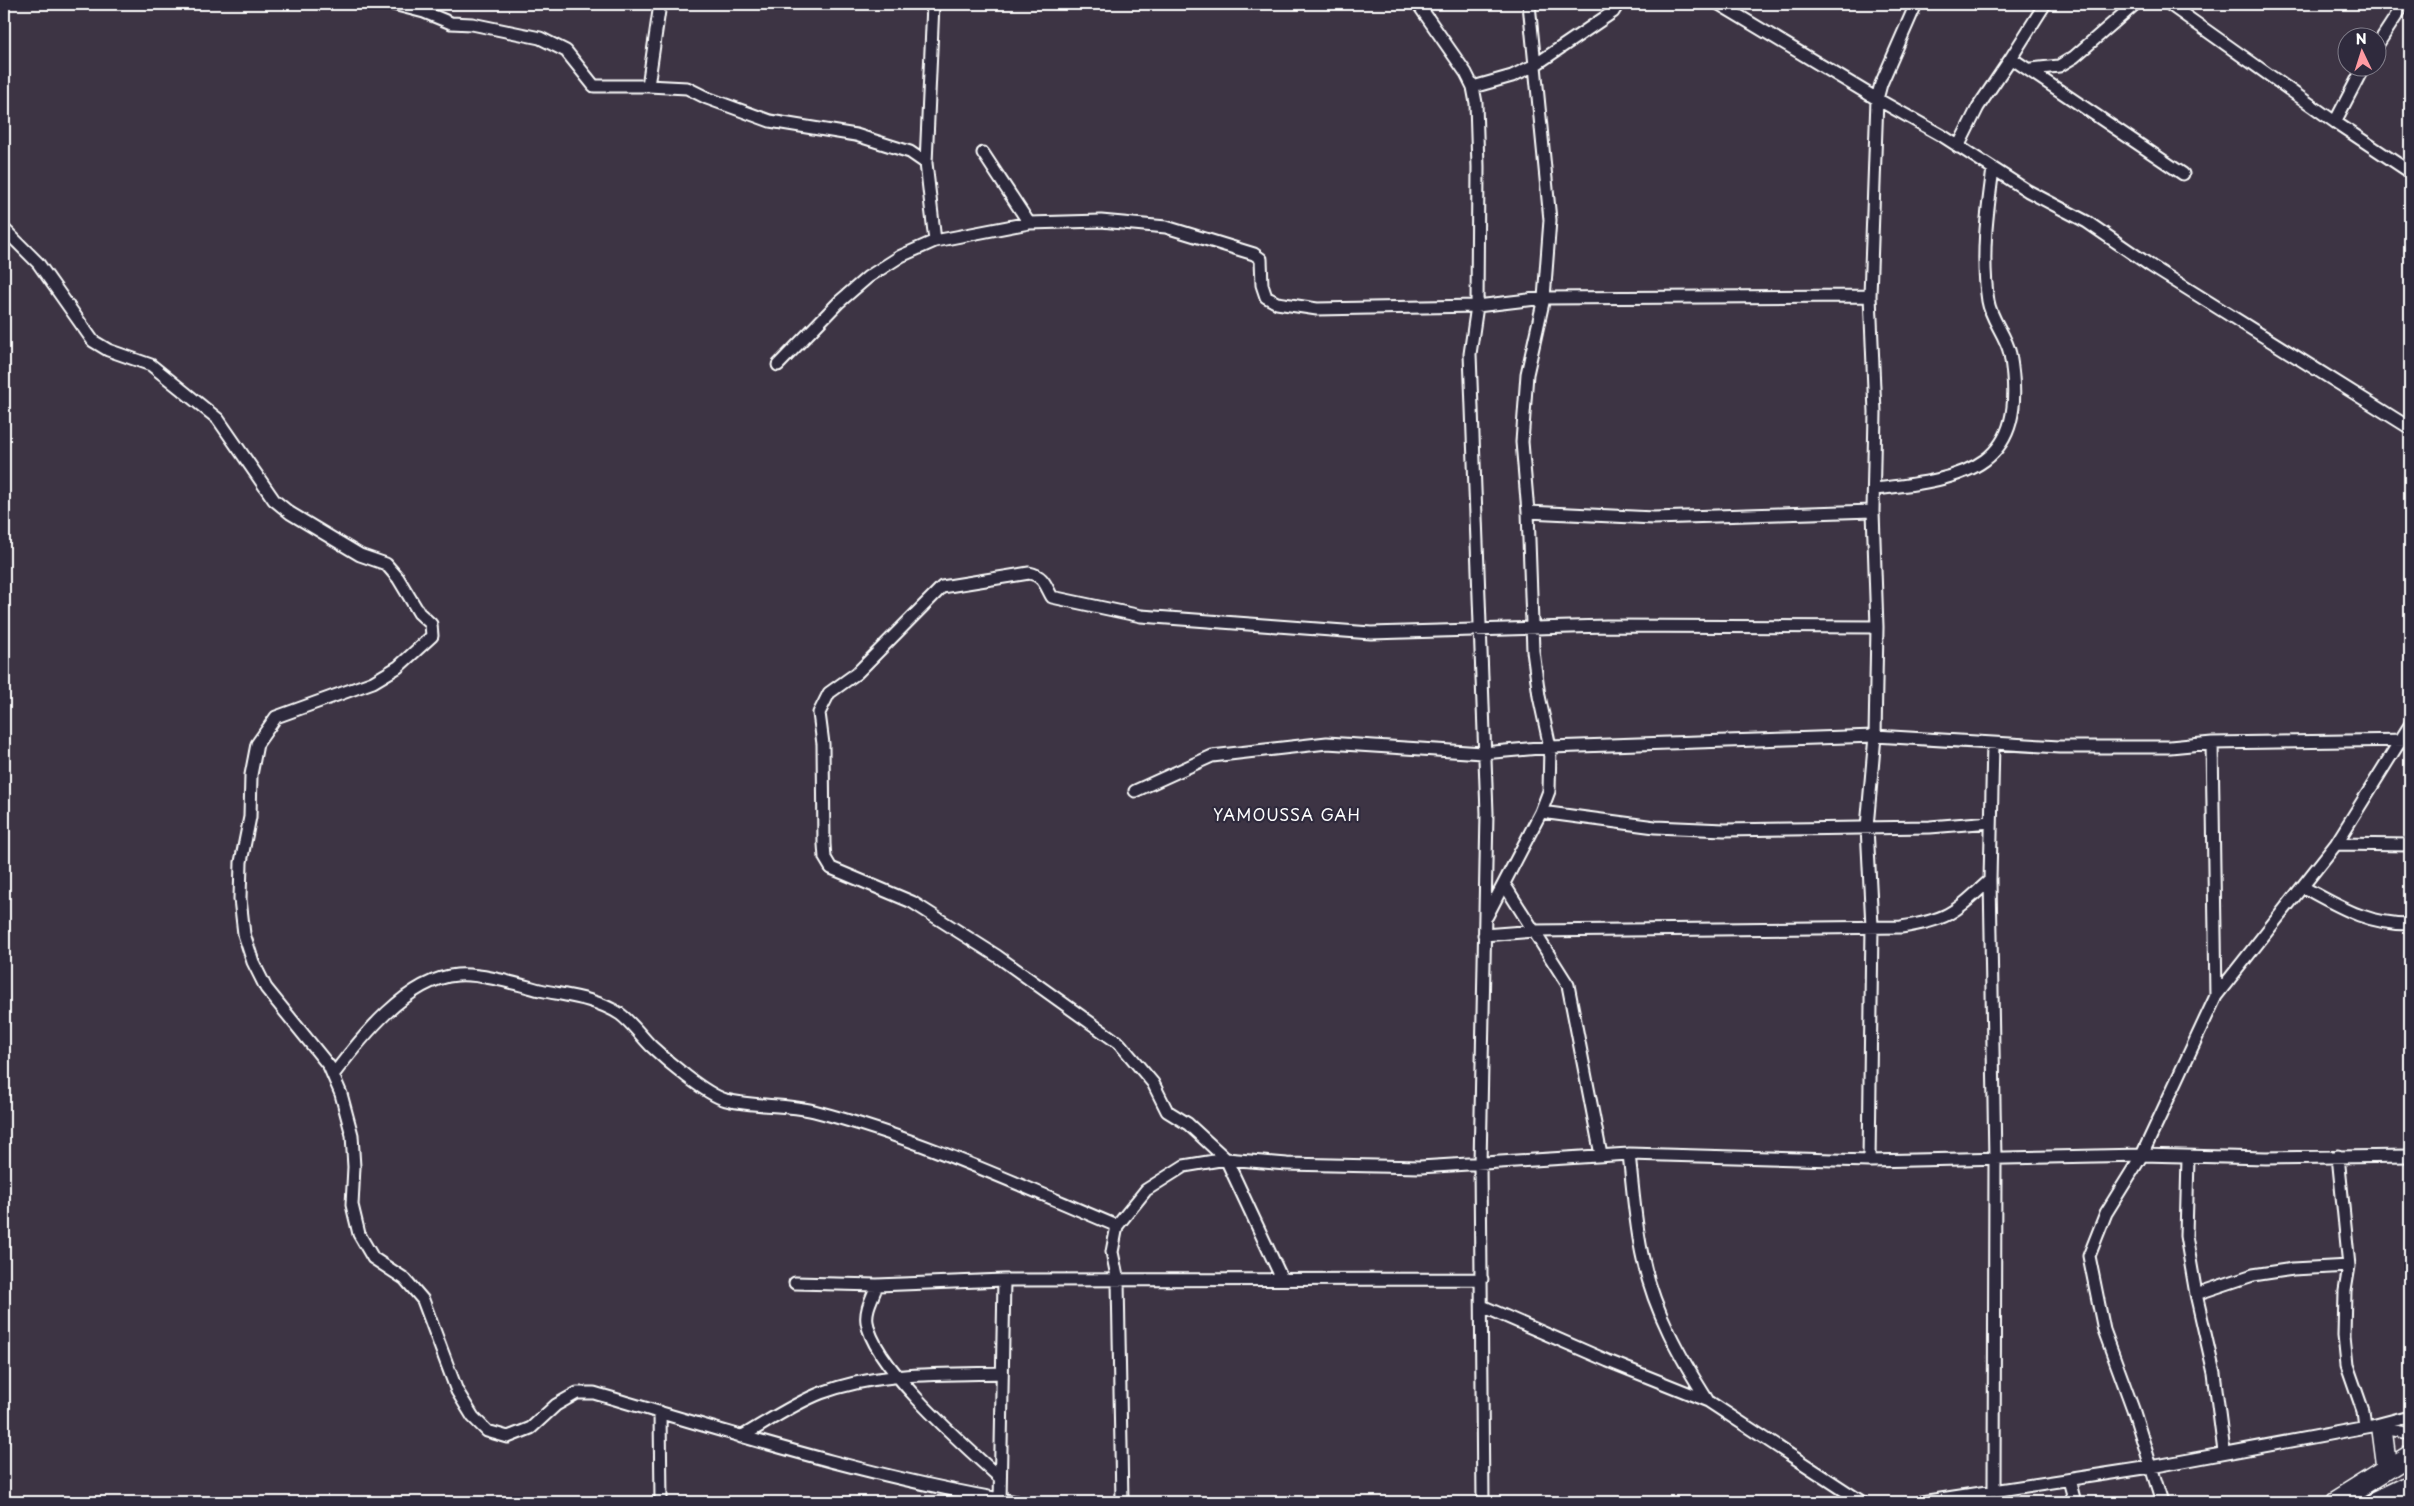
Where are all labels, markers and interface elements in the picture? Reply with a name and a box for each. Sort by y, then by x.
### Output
north arrow [2336,28,2386,78]
text: N [2355,28,2367,49]
district label: YAMOUSSA GAH [1213,802,1361,826]

